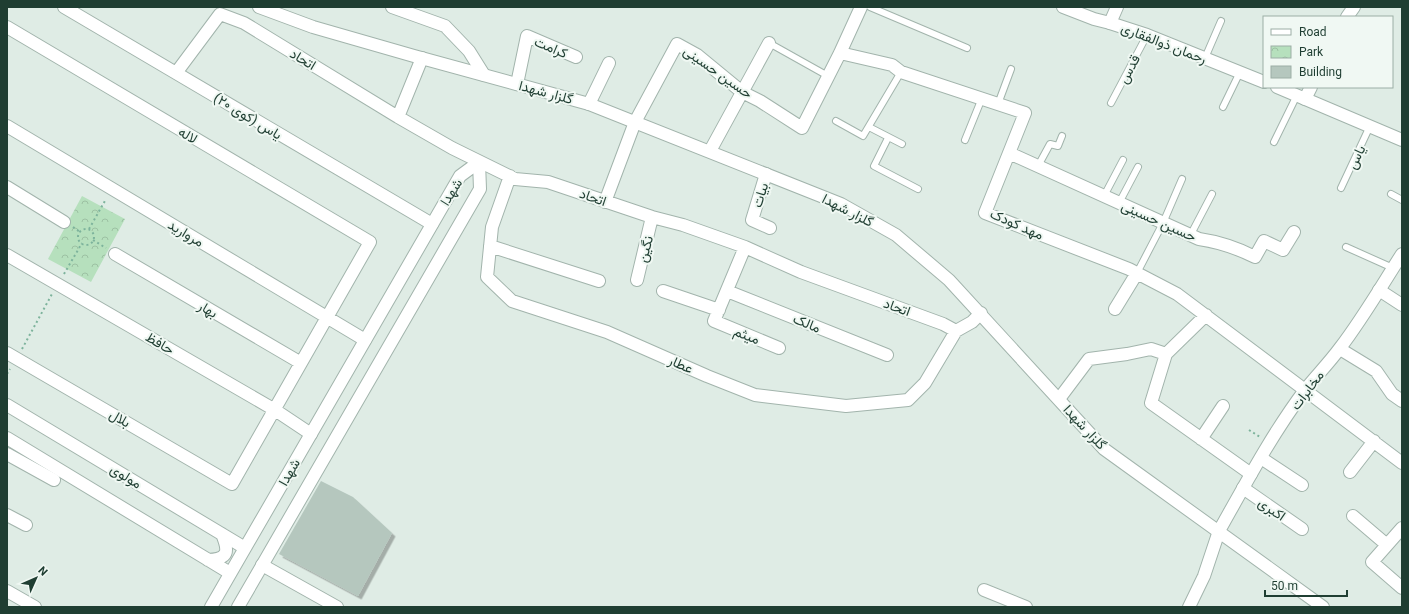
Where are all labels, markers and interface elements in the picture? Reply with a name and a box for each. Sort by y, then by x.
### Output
legend [1263,16,1393,88]
street label: رحمان ذوالفقاری [1119,19,1209,68]
text: Road [1299,25,1327,39]
street label: کرامت [532,33,570,62]
street label: حسین حسینی [680,42,756,102]
street label: اتحاد [287,45,319,73]
text: Park [1299,45,1324,59]
street label: قدس [1115,52,1144,87]
text: Building [1299,65,1342,79]
street label: گلزار شهدا [517,77,575,108]
street label: یاس (کوی ۲۰) [210,89,285,143]
street label: لاله [176,123,200,147]
street label: یاس [1344,142,1369,172]
street label: شهدا [437,176,466,209]
street label: بیات [749,181,772,210]
street label: اتحاد [577,185,609,209]
street label: گلزار شهدا [819,190,876,231]
street label: حسین حسینی [1119,197,1199,246]
street label: مهد کودک [987,205,1046,244]
street label: مروارید [165,216,207,251]
street label: نگین [634,234,657,264]
street label: اتحاد [881,295,913,319]
street label: بهار [194,297,220,322]
street label: مالک [791,310,823,336]
street label: میثم [731,323,762,348]
street label: حافظ [143,329,177,357]
street label: عطار [665,351,696,377]
street label: مخابرات [1287,367,1328,413]
street label: گلزار شهدا [1060,401,1110,453]
street label: بلال [106,406,133,432]
street label: شهدا [275,456,304,489]
street label: مولوی [107,460,145,492]
street label: اکبری [1255,494,1289,525]
north arrow [16,558,56,598]
text: N [35,564,50,579]
scale bar [1265,572,1347,598]
text: 50 m [1271,579,1298,593]

